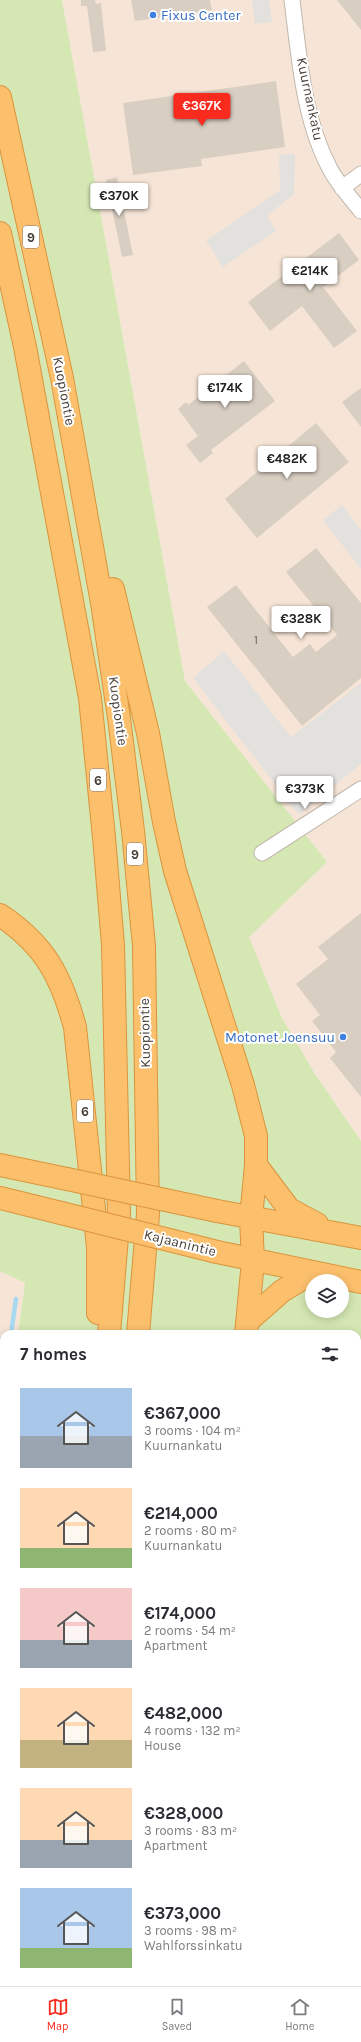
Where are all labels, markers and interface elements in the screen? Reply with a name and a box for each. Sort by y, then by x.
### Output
place label: Fixus Center [161,7,242,24]
marker: Fixus Center [148,10,158,20]
street label: Kuurnankatu [293,56,327,142]
pin: €367K [174,93,230,127]
text: €367K [182,98,222,113]
pin: €370K [91,183,147,217]
text: €370K [99,188,139,203]
road number: 9 [23,226,39,248]
pin: €214K [282,258,338,292]
text: €214K [292,263,328,278]
street label: Kuopiontie [49,355,79,427]
pin: €174K [197,375,253,409]
text: €174K [207,380,243,395]
pin: €482K [259,446,315,480]
text: €482K [267,451,307,466]
pin: €328K [273,606,329,640]
text: €328K [280,611,322,626]
house number: 1 [254,633,258,647]
street label: Kuopiontie [105,675,131,747]
road number: 6 [90,769,106,791]
pin: €373K [277,776,333,810]
text: €373K [285,781,325,796]
road number: 9 [127,843,143,865]
street label: Kuopiontie [136,998,154,1068]
place label: Motonet Joensuu [225,1029,335,1046]
marker: Motonet Joensuu [338,1032,348,1042]
road number: 6 [77,1100,93,1122]
street label: Kajaanintie [142,1226,218,1260]
map controls [305,1274,349,1318]
button: layers [305,1274,349,1318]
icon: filters [319,1343,341,1365]
text: 7 homes [20,1344,87,1364]
text: €367,000 [144,1403,221,1423]
icon: home [52,1404,100,1452]
text: 3 rooms · 104 m² [144,1423,241,1438]
text: Kuurnankatu [144,1438,222,1453]
text: €214,000 [144,1503,218,1523]
icon: home [52,1504,100,1552]
text: 2 rooms · 80 m² [144,1523,237,1538]
text: Kuurnankatu [144,1538,222,1553]
text: €174,000 [144,1603,216,1623]
icon: home [52,1604,100,1652]
text: 2 rooms · 54 m² [144,1623,236,1638]
text: Apartment [144,1638,207,1653]
text: €482,000 [144,1703,223,1723]
icon: home [52,1704,100,1752]
text: 4 rooms · 132 m² [144,1723,241,1738]
text: House [144,1738,181,1753]
text: €328,000 [144,1803,223,1823]
icon: home [52,1804,100,1852]
text: 3 rooms · 83 m² [144,1823,237,1838]
text: Apartment [144,1838,207,1853]
text: €373,000 [144,1903,221,1923]
icon: home [52,1904,100,1952]
text: 3 rooms · 98 m² [144,1923,237,1938]
text: Wahlforssinkatu [144,1938,243,1953]
tab: Map [47,1996,69,2033]
tab: Saved [162,1996,192,2033]
tab: Home [285,1996,314,2033]

